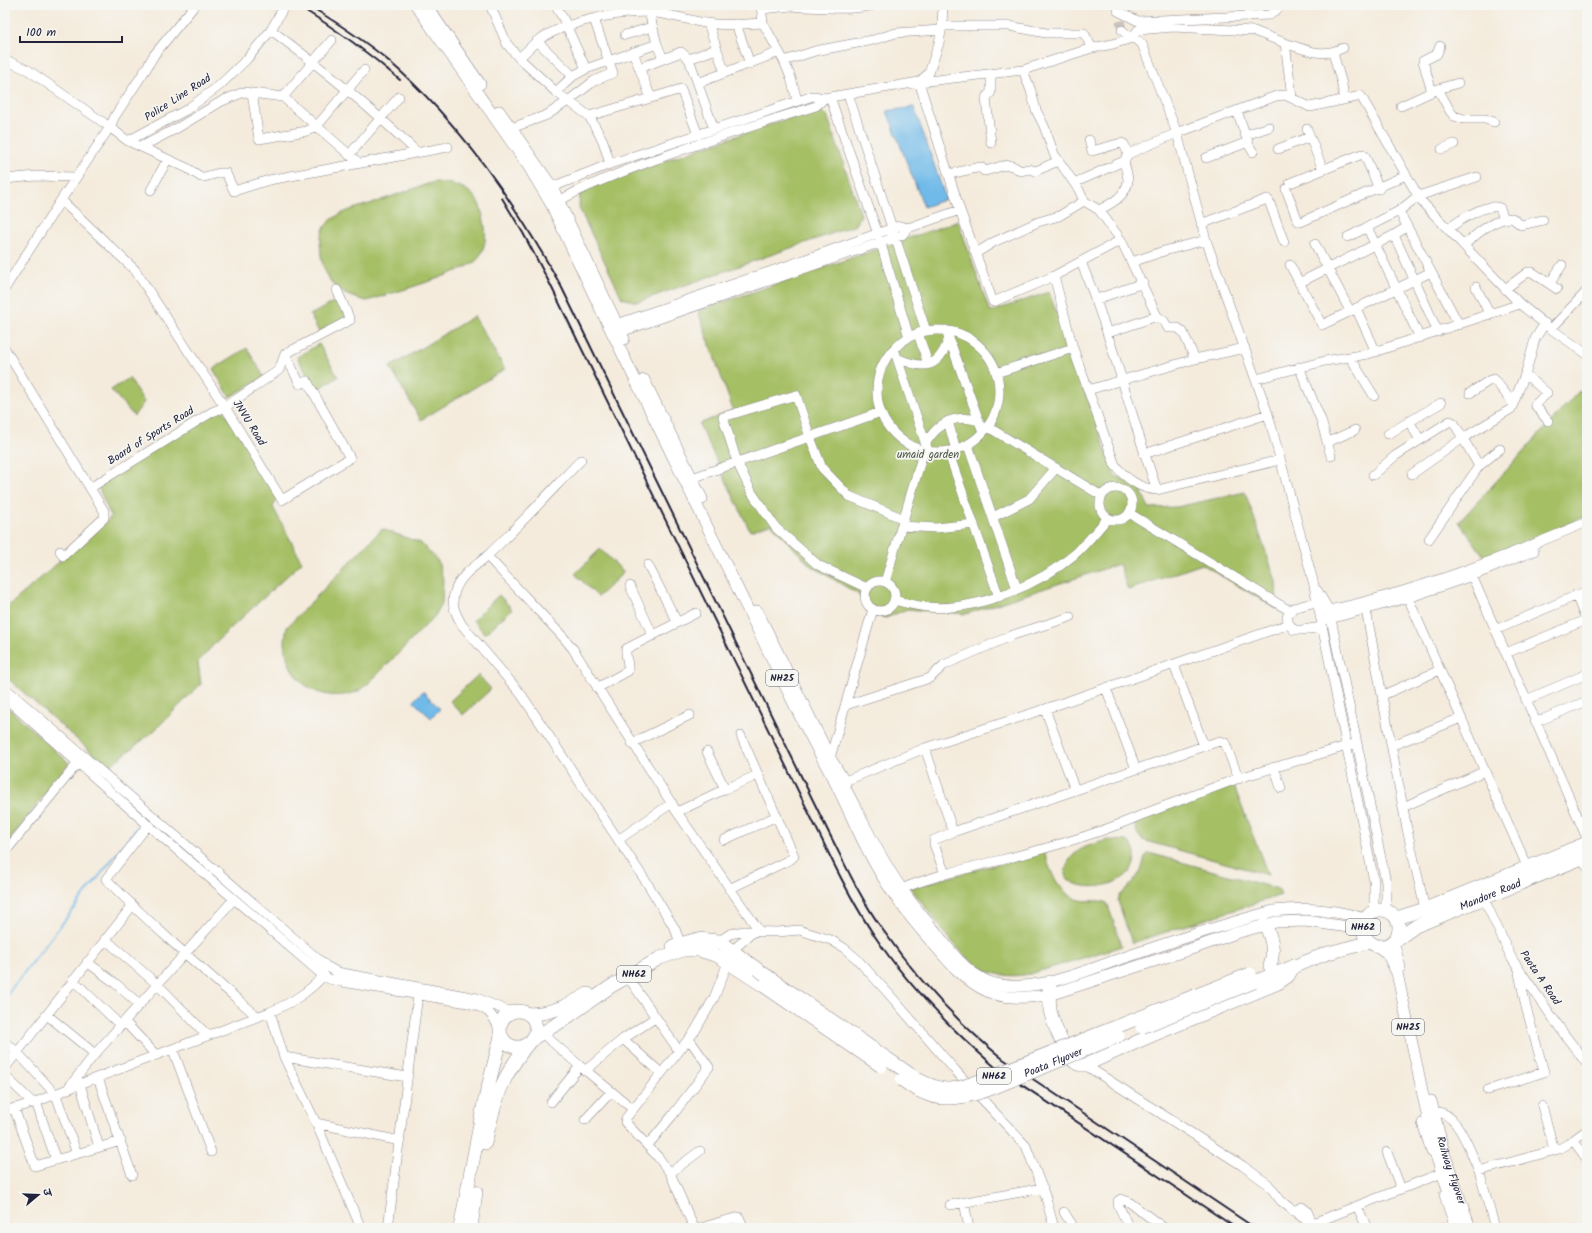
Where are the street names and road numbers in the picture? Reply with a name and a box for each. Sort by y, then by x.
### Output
street label: Police Line Road [141,69,215,126]
street label: JNVU Road [228,396,271,450]
street label: Board of Sports Road [104,402,198,470]
road number: NH25 [766,670,798,686]
street label: Mandore Road [1457,875,1525,916]
road number: NH62 [1346,919,1380,935]
street label: Paota A Road [1515,947,1565,1010]
road number: NH62 [617,966,651,982]
road number: NH25 [1392,1019,1424,1035]
street label: Poata Flyover [1021,1042,1087,1083]
road number: NH62 [977,1068,1011,1084]
street label: Railway Flyover [1431,1134,1471,1208]

